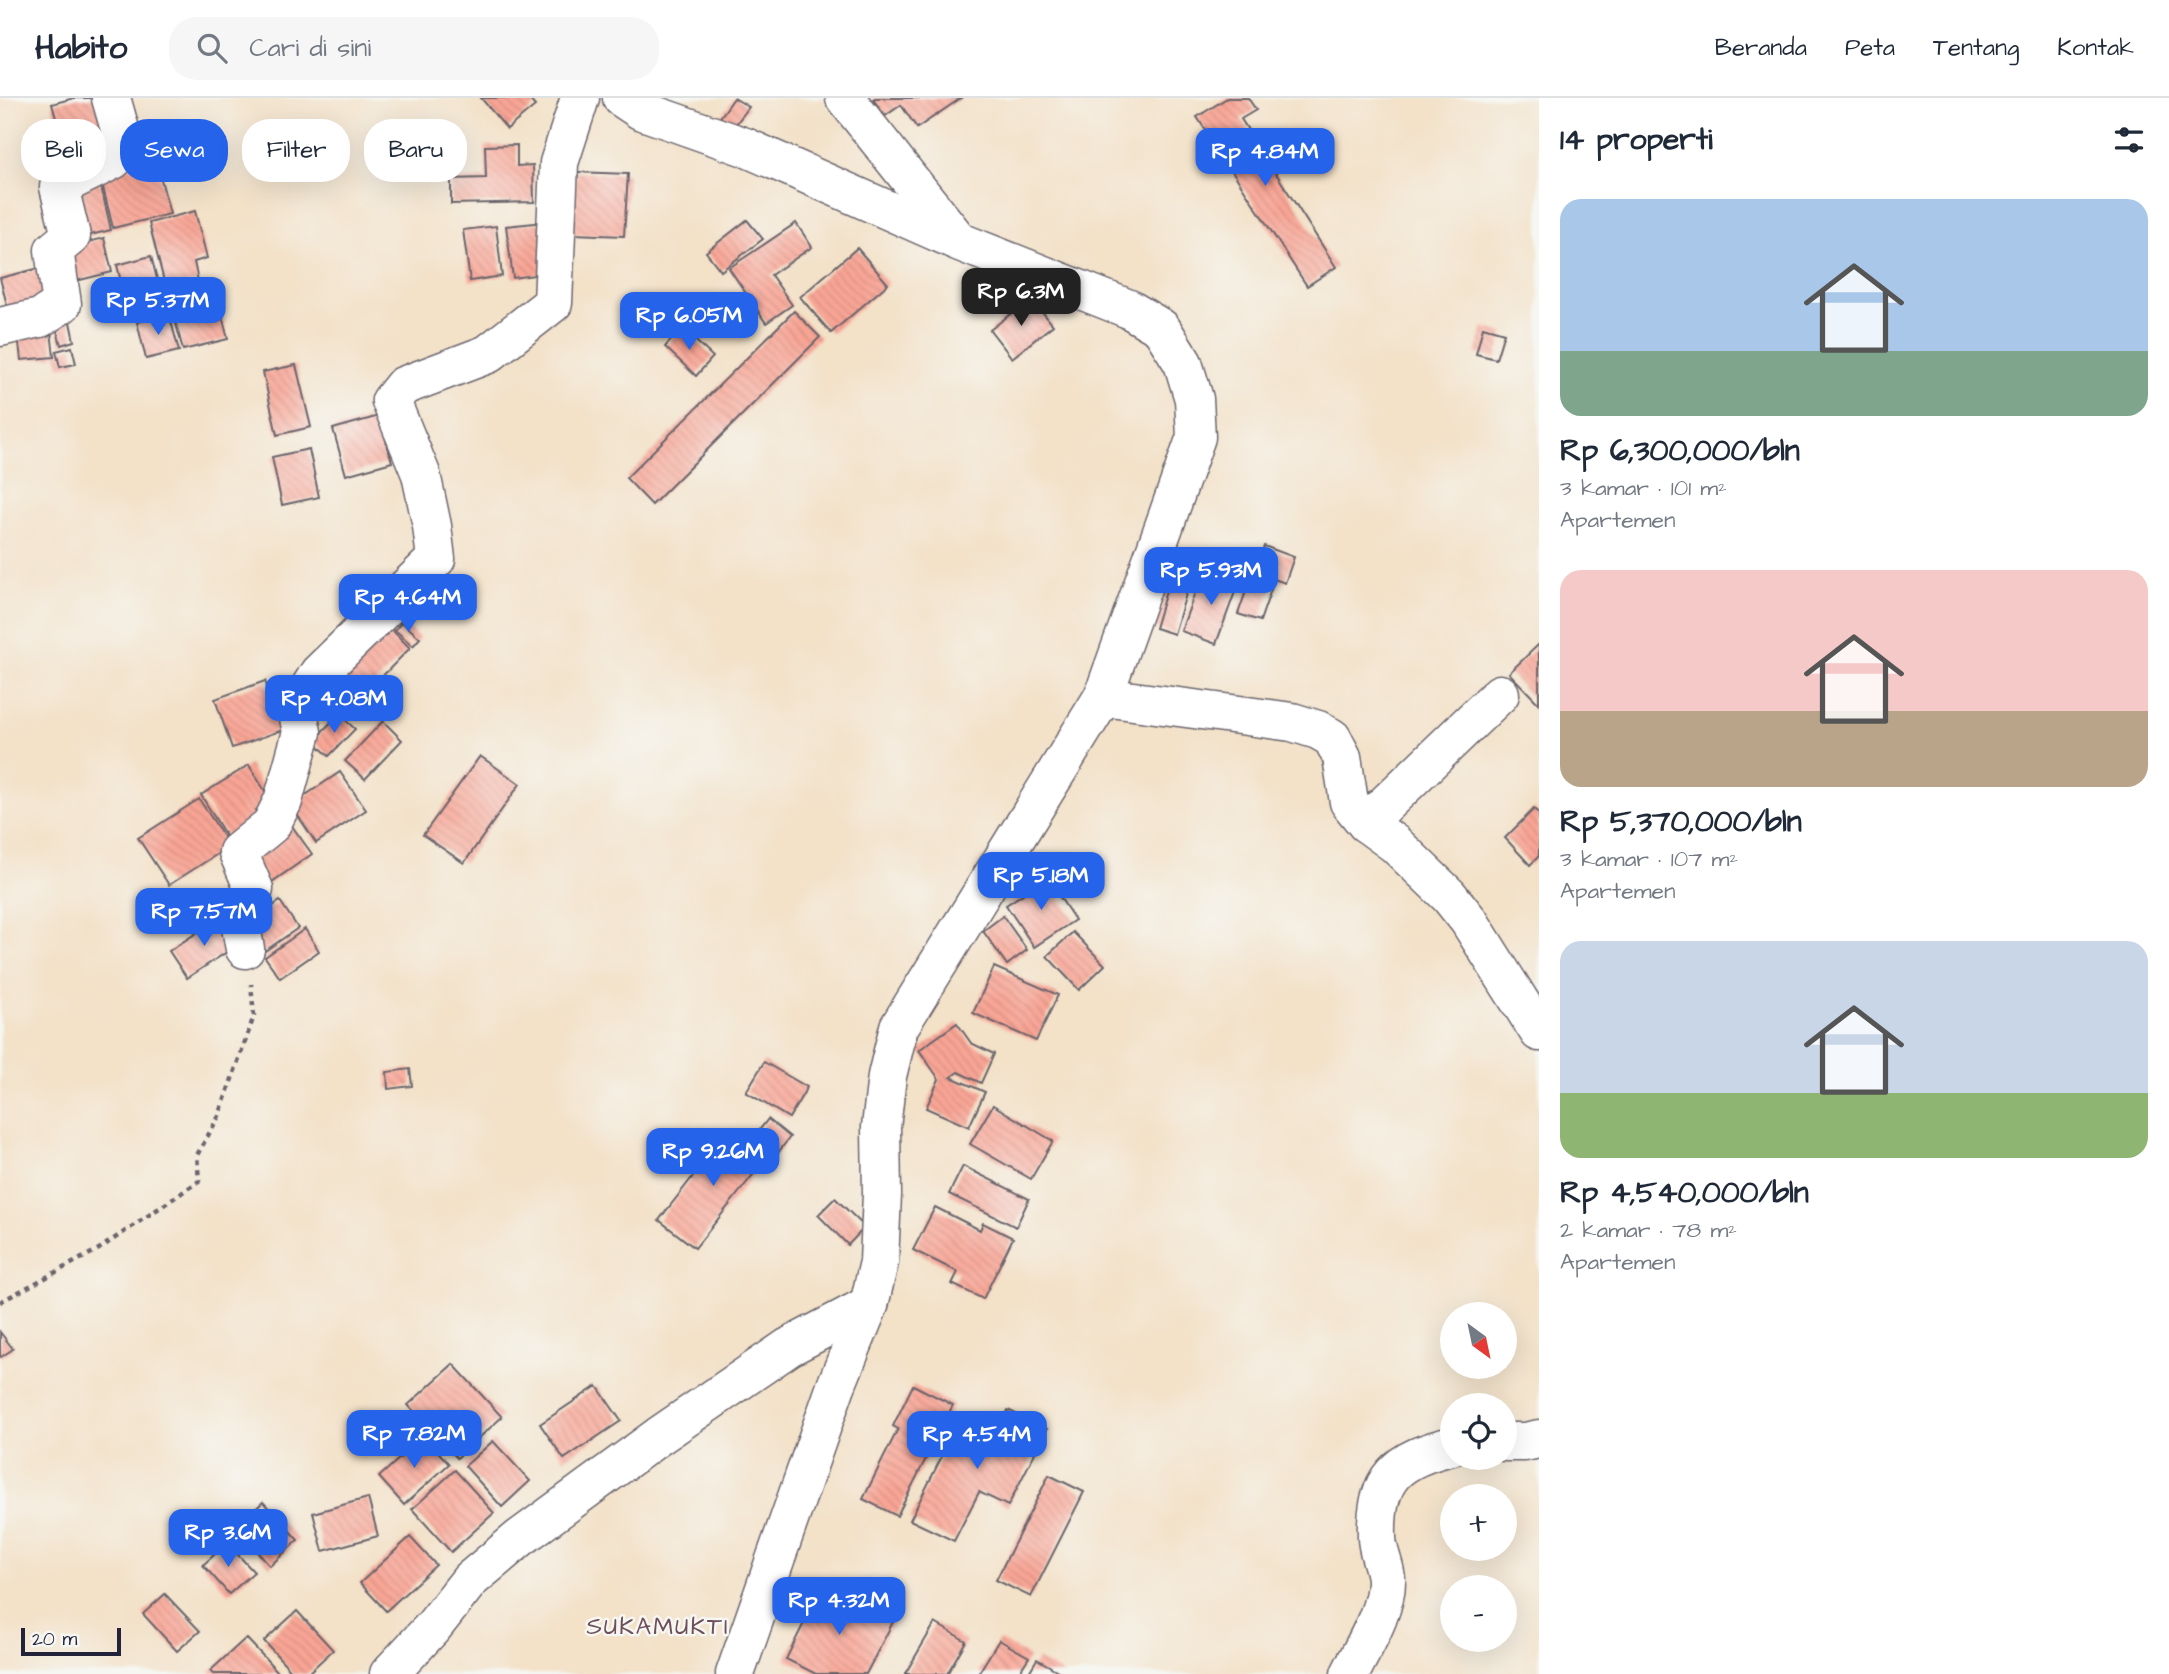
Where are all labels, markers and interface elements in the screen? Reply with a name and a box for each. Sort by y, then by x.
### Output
search box [169,17,659,80]
text: Habito [35,25,127,71]
icon: search [193,29,231,67]
text: Cari di sini [249,30,371,66]
text: Beranda [1715,31,1807,65]
text: Peta [1845,31,1895,65]
text: Tentang [1933,31,2019,65]
text: Kontak [2057,31,2134,65]
chip: Beli [21,119,106,182]
chip: Sewa [120,119,228,182]
chip: Filter [242,119,350,182]
chip: Baru [364,119,467,182]
text: 14 properti [1560,119,1713,161]
icon: filters [2110,121,2148,159]
pin: Rp 4.84M [1193,129,1337,188]
text: Rp 4.84M [1212,135,1318,167]
icon: home [1791,245,1917,371]
pin: Rp 6.3M [956,268,1086,328]
text: Rp 6.3M [978,275,1064,307]
pin: Rp 5.37M [86,278,230,337]
text: Rp 5.37M [107,284,209,316]
pin: Rp 6.05M [617,292,761,352]
text: Rp 6.05M [636,299,742,331]
text: Rp 6,300,000/bln [1560,430,1800,472]
text: 3 kamar · 101 m² [1560,472,1727,504]
text: Apartemen [1560,504,1676,536]
pin: Rp 5.93M [1139,547,1283,607]
text: Rp 5.93M [1160,554,1262,586]
pin: Rp 4.64M [336,574,480,634]
text: Rp 4.64M [355,581,461,613]
icon: home [1791,616,1917,742]
pin: Rp 4.08M [262,676,406,735]
text: Rp 4.08M [281,682,387,714]
text: Rp 5,370,000/bln [1560,801,1802,843]
text: 3 kamar · 107 m² [1560,843,1738,875]
pin: Rp 5.18M [969,852,1113,912]
text: Rp 5.18M [994,859,1088,891]
text: Apartemen [1560,875,1676,907]
pin: Rp 7.57M [132,888,276,948]
text: Rp 7.57M [151,895,257,927]
icon: home [1791,987,1917,1113]
pin: Rp 9.26M [641,1128,785,1188]
text: Rp 9.26M [662,1135,764,1167]
text: Rp 4,540,000/bln [1560,1172,1809,1214]
text: 2 kamar · 78 m² [1560,1214,1737,1246]
text: Apartemen [1560,1246,1676,1278]
north arrow [1440,1302,1517,1379]
map controls [1440,1302,1517,1652]
button: locate [1440,1393,1517,1470]
pin: Rp 7.82M [342,1410,486,1470]
pin: Rp 4.54M [905,1412,1049,1471]
text: Rp 7.82M [363,1417,465,1449]
text: Rp 4.54M [923,1418,1031,1450]
button: + [1440,1484,1517,1561]
pin: Rp 3.6M [163,1510,293,1569]
text: Rp 3.6M [185,1516,271,1548]
button: − [1440,1575,1517,1652]
pin: Rp 4.32M [767,1578,911,1637]
text: Rp 4.32M [788,1584,890,1616]
district label: SUKAMUKTI [586,1610,730,1644]
scale bar [21,1625,121,1657]
text: 20 m [32,1626,77,1653]

